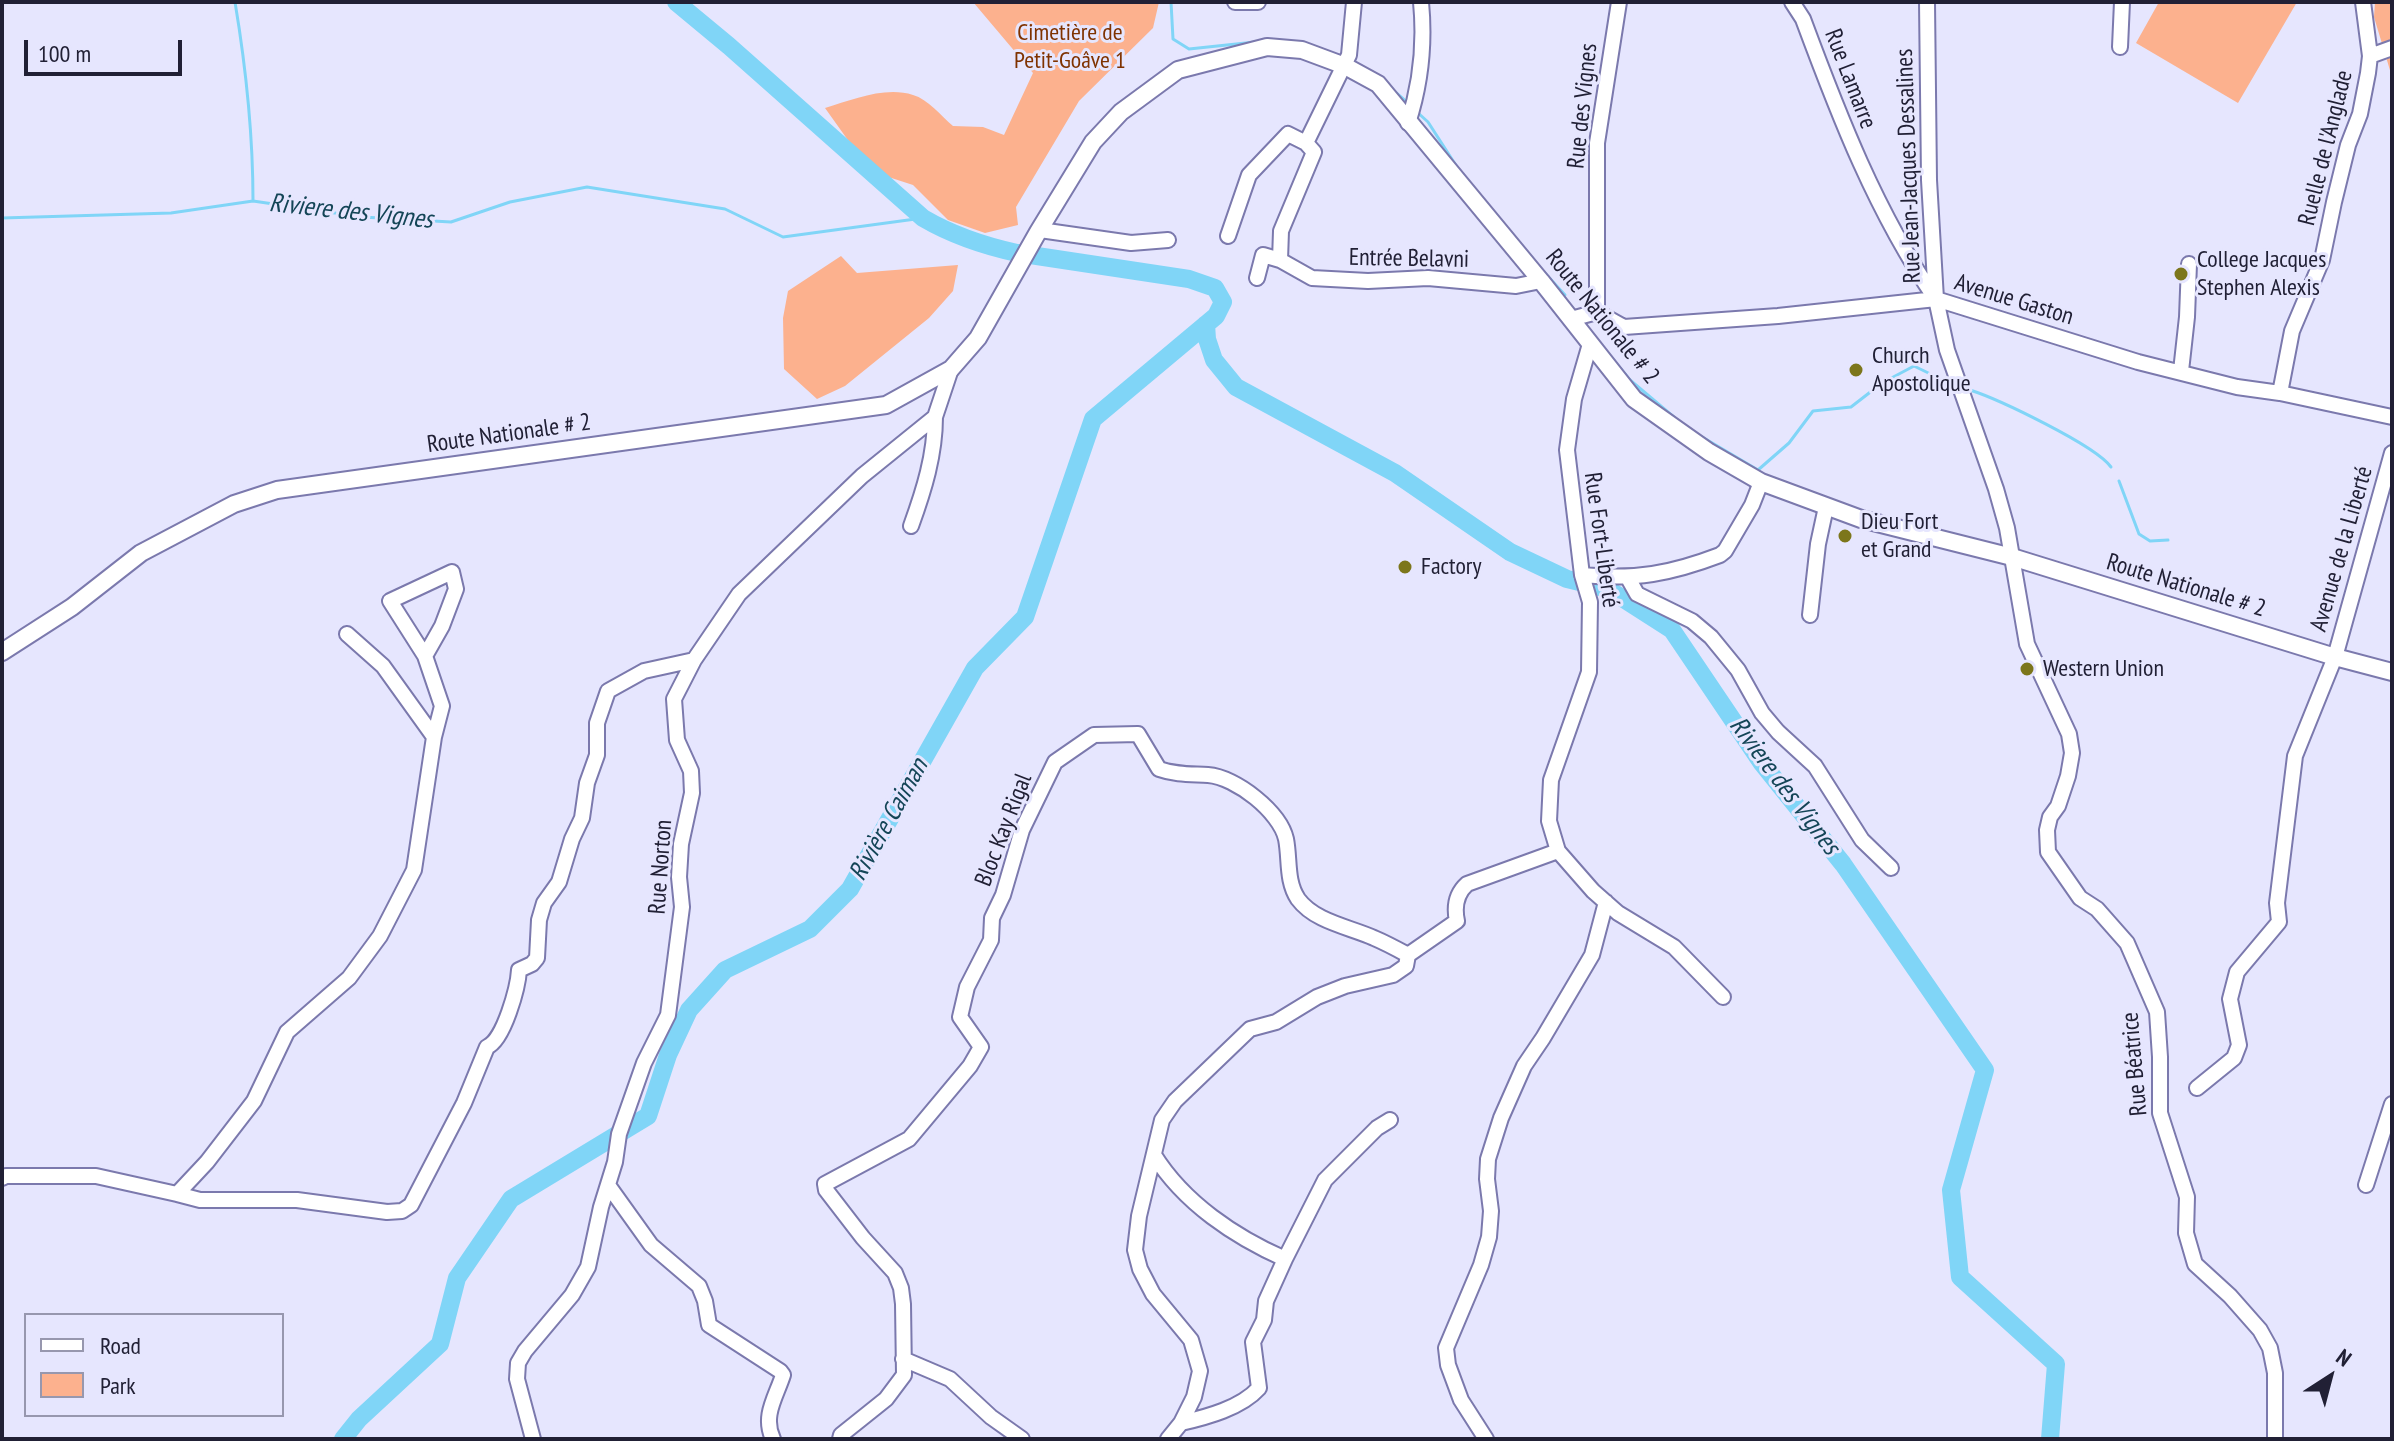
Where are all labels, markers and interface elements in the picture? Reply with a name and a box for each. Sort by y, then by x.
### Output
park label: Cimetière de Petit-Goâve 1 [1014,19,1126,75]
scale bar [28,24,186,74]
street label: Rue Lamarre [1818,25,1882,133]
text: 100 m [38,38,91,69]
street label: Rue des Vignes [1562,42,1604,170]
street label: Rue Jean-Jacques Dessalines [1891,48,1927,284]
street label: Ruelle de l'Anglade [2293,68,2359,228]
water label: Riviere des Vignes [268,188,434,236]
street label: Entrée Belavni [1349,244,1469,274]
street label: Route Nationale # 2 [1539,244,1665,390]
place label: College Jacques Stephen Alexis [2197,246,2326,302]
marker: College Jacques Stephen Alexis [2172,265,2190,283]
street label: Avenue Gaston [1951,268,2077,332]
place label: Church Apostolique [1872,342,1971,398]
marker: Church Apostolique [1847,361,1865,379]
street label: Route Nationale # 2 [425,408,593,460]
street label: Avenue de la Liberté [2305,463,2379,635]
street label: Rue Fort-Liberté [1577,470,1625,610]
place label: Dieu Fort et Grand [1861,508,1938,564]
marker: Dieu Fort et Grand [1836,527,1854,545]
street label: Route Nationale # 2 [2103,548,2269,624]
place label: Factory [1421,553,1481,581]
marker: Factory [1396,558,1414,576]
place label: Western Union [2043,655,2164,683]
marker: Western Union [2018,660,2036,678]
water label: Riviere des Vignes [1722,711,1846,861]
water label: Rivière Caiman [843,754,935,886]
street label: Bloc Kay Rigal [969,770,1039,890]
street label: Rue Norton [643,819,679,915]
street label: Rue Béatrice [2116,1011,2154,1117]
legend [24,1313,284,1417]
text: Road [100,1330,141,1361]
north arrow [2290,1337,2370,1417]
text: N [2331,1343,2357,1372]
text: Park [100,1370,136,1401]

